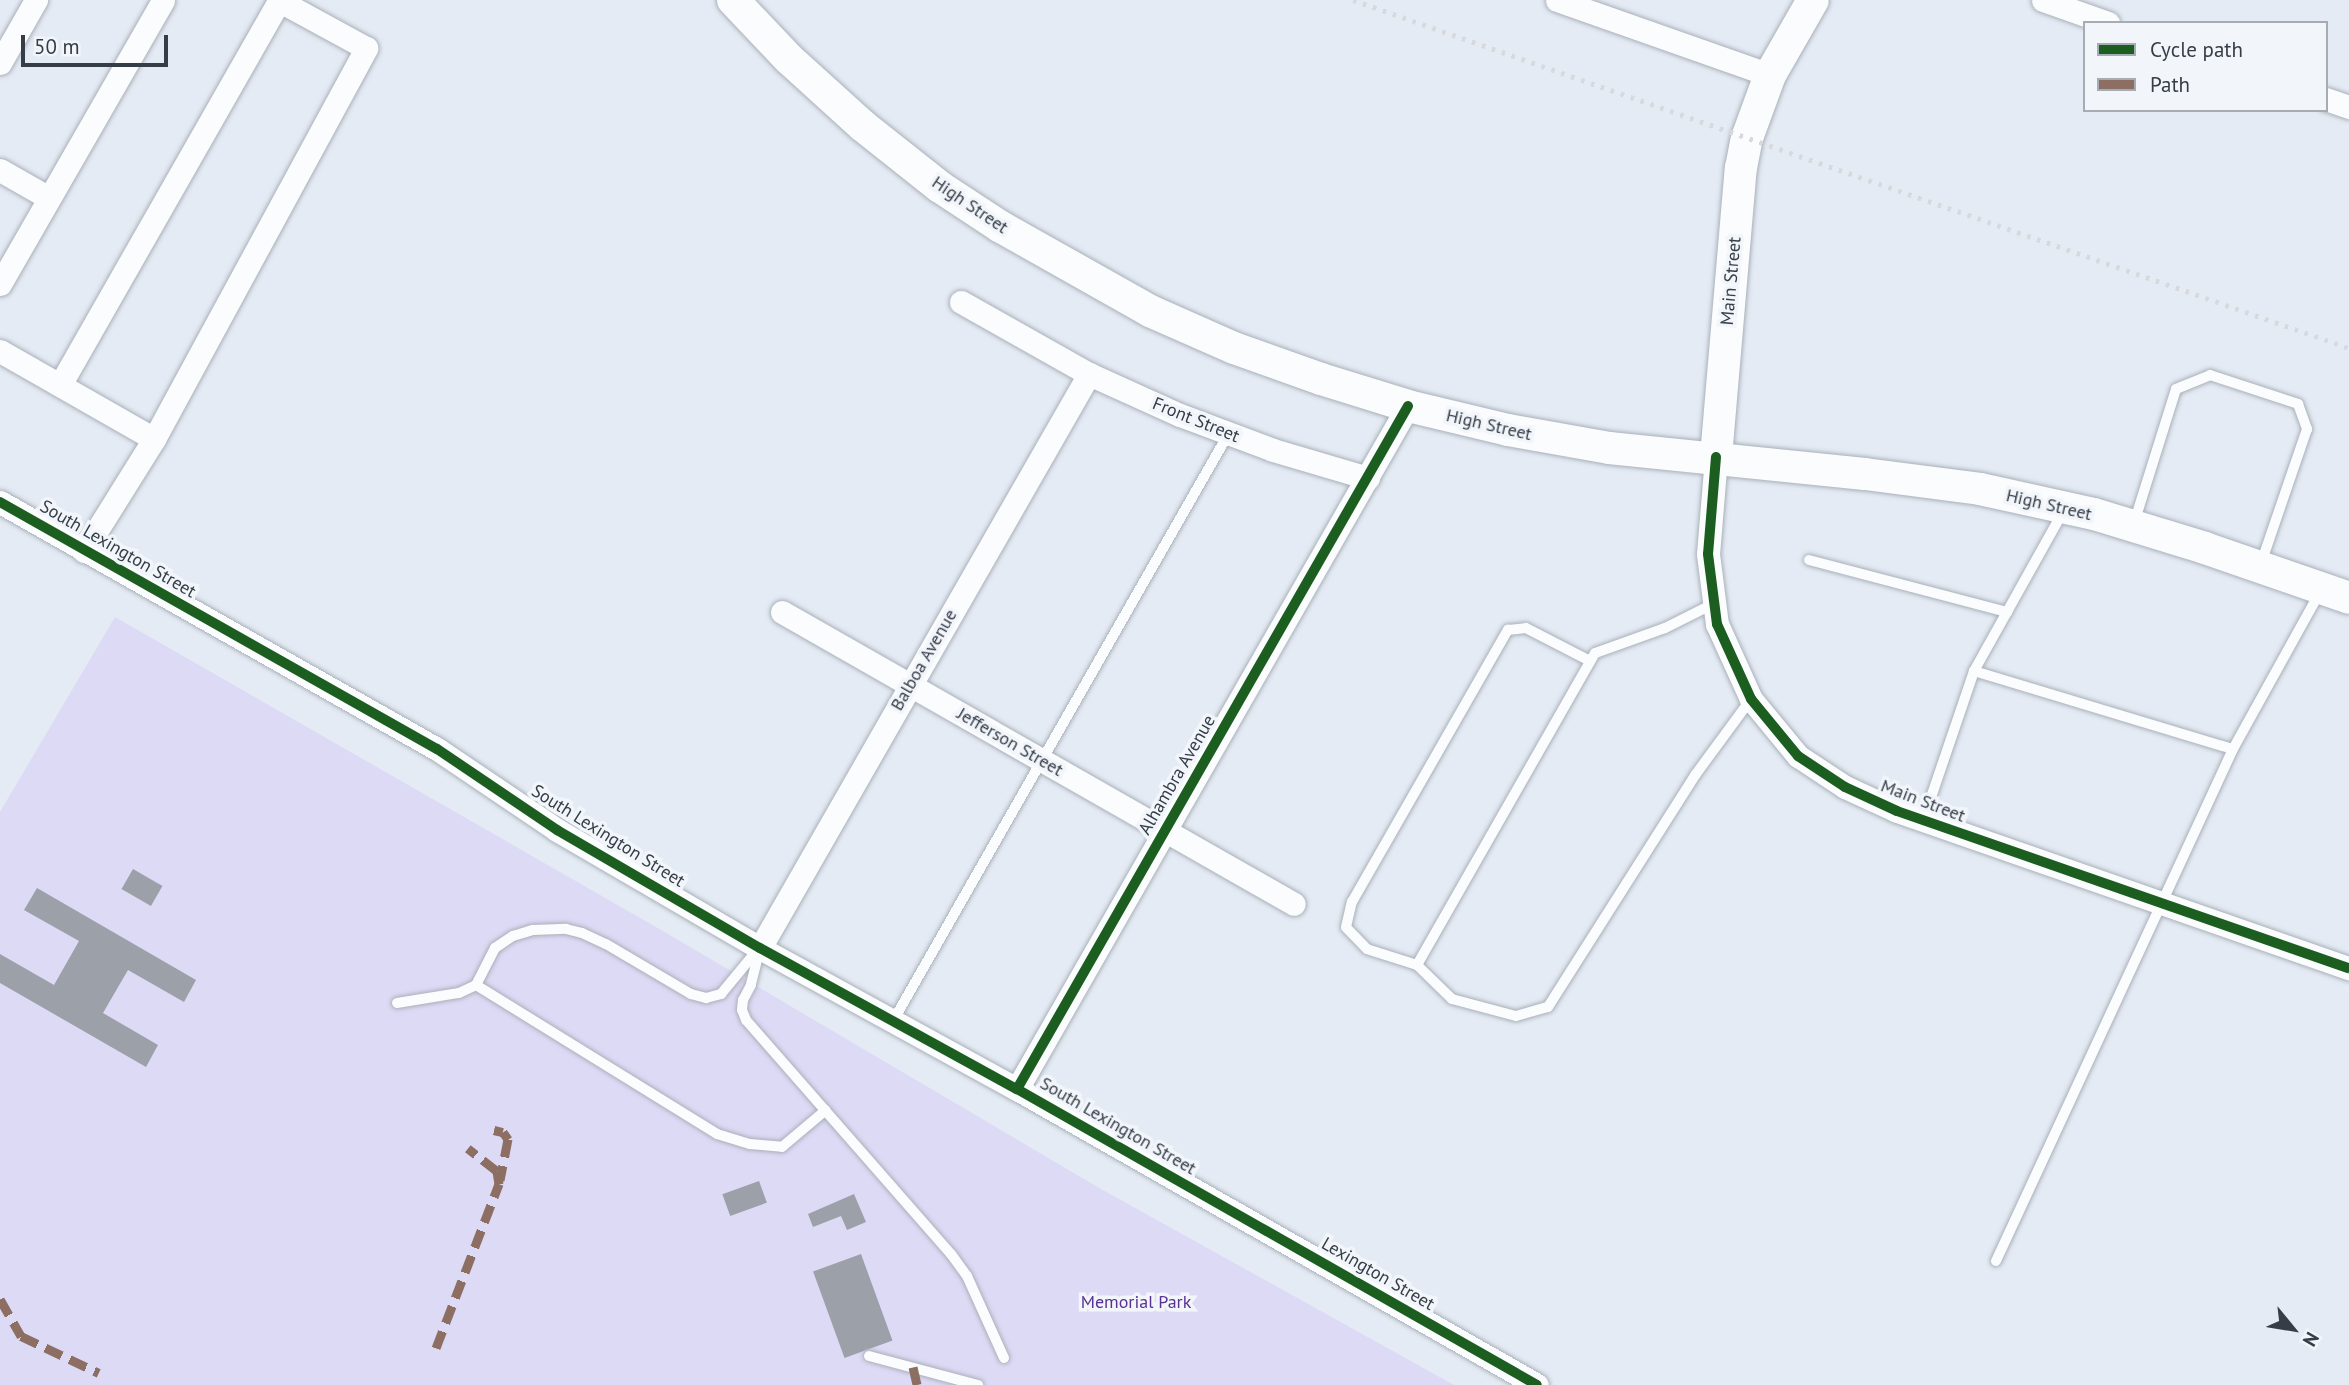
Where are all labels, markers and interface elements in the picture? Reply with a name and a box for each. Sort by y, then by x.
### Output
scale bar [24,21,172,65]
legend [2083,21,2328,112]
text: 50 m [34,33,80,60]
text: Cycle path [2150,36,2243,63]
text: Path [2150,71,2190,98]
street label: High Street [928,172,1012,238]
street label: Main Street [1716,236,1746,326]
street label: Front Street [1149,393,1243,447]
street label: High Street [1444,405,1534,445]
street label: High Street [2004,485,2094,525]
street label: South Lexington Street [36,496,200,602]
street label: Balboa Avenue [886,605,962,715]
street label: Jefferson Street [953,703,1067,781]
street label: Alhambra Avenue [1134,711,1220,839]
street label: Main Street [1878,775,1968,827]
street label: South Lexington Street [527,780,689,892]
street label: South Lexington Street [1036,1073,1200,1179]
street label: Lexington Street [1318,1233,1438,1315]
park label: Memorial Park [1081,1291,1191,1313]
north arrow [2258,1294,2328,1364]
text: N [2298,1328,2325,1351]

